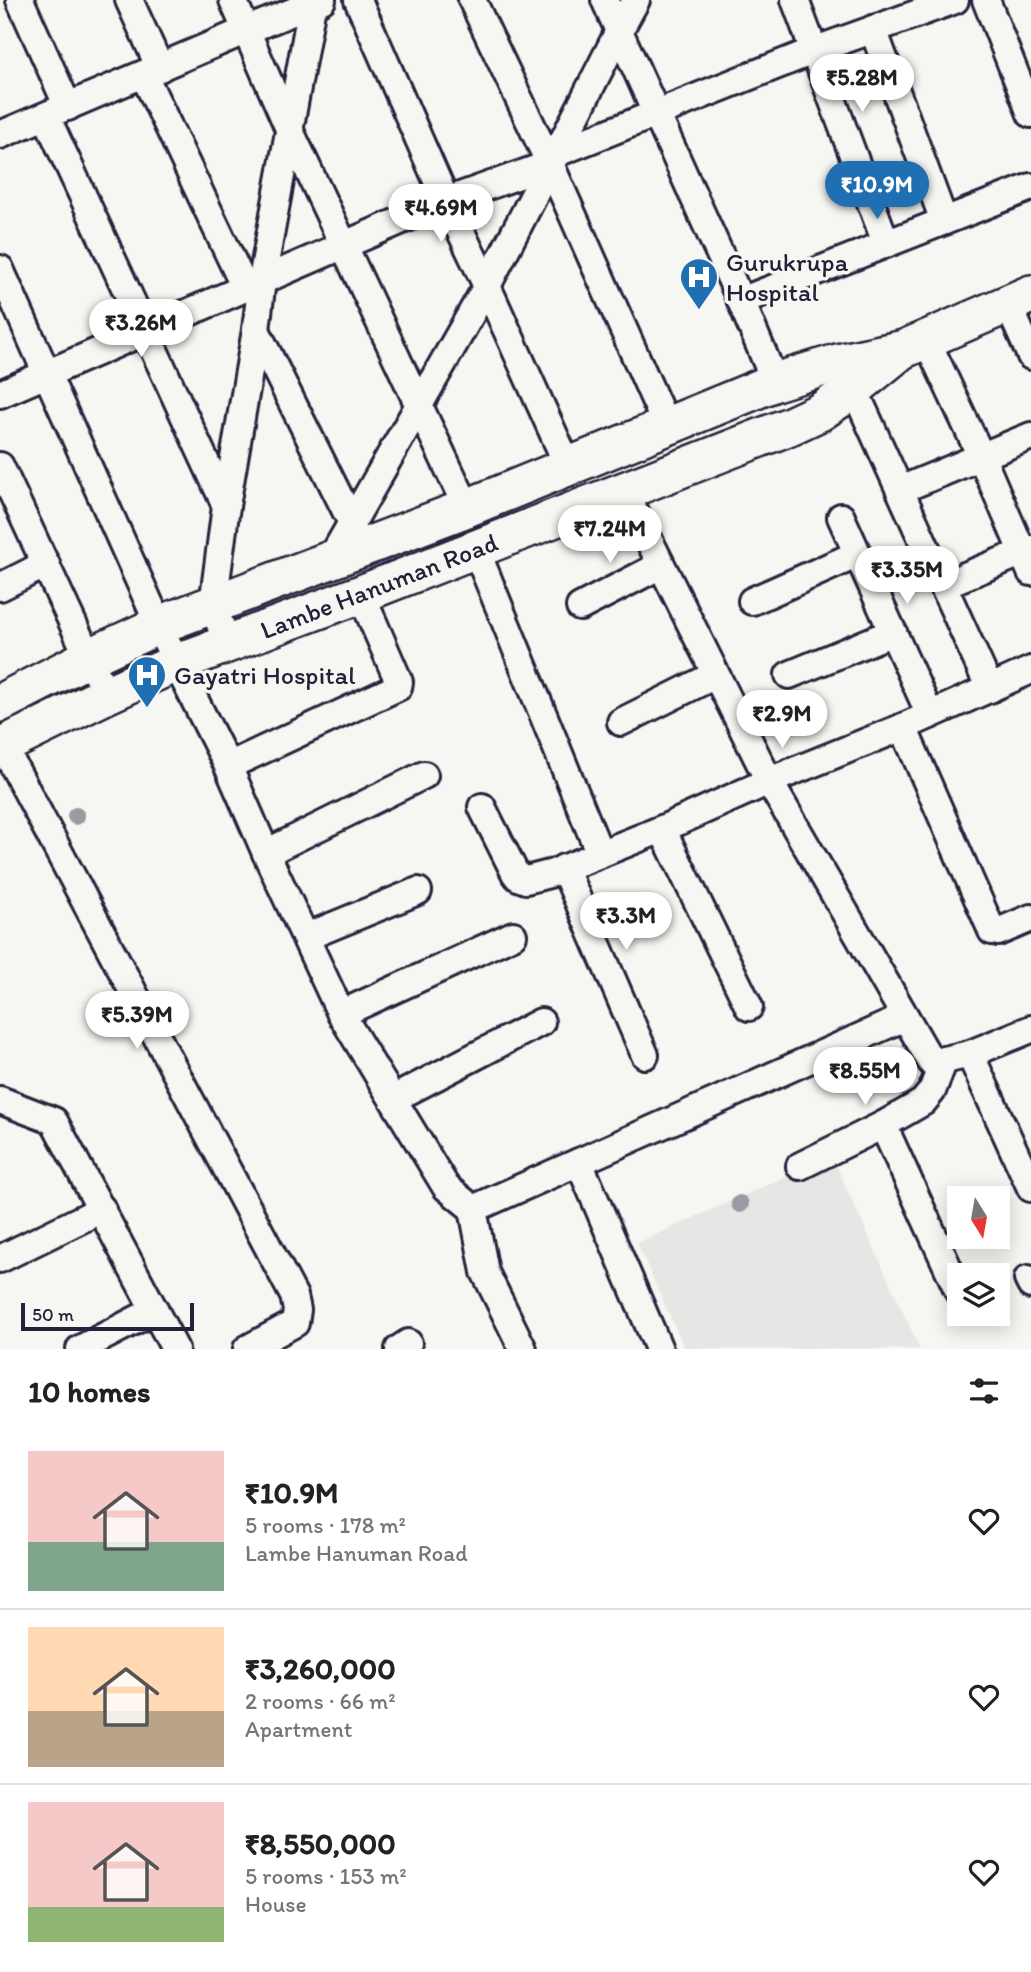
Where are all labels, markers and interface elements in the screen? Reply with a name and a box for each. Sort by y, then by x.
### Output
pin: ₹5.28M [805,54,919,114]
text: ₹5.28M [826,63,898,91]
pin: ₹10.9M [820,162,934,221]
text: ₹10.9M [841,170,913,198]
pin: ₹4.69M [384,184,498,244]
text: ₹4.69M [405,193,477,221]
place label: Gurukrupa Hospital [726,246,849,308]
hospital icon: Gurukrupa Hospital [678,256,720,311]
pin: ₹3.26M [84,300,198,359]
text: ₹3.26M [105,308,177,336]
pin: ₹7.24M [553,505,667,565]
text: ₹7.24M [574,514,646,542]
street label: Lambe Hanuman Road [256,526,502,646]
pin: ₹3.35M [850,546,964,606]
text: ₹3.35M [871,555,943,583]
hospital icon: Gayatri Hospital [126,654,168,709]
place label: Gayatri Hospital [174,659,356,691]
pin: ₹2.9M [733,690,831,750]
text: ₹2.9M [752,699,812,727]
pin: ₹3.3M [577,892,675,952]
text: ₹3.3M [596,901,656,929]
pin: ₹5.39M [80,992,194,1051]
text: ₹5.39M [101,1000,173,1028]
pin: ₹8.55M [808,1048,922,1107]
text: ₹8.55M [829,1056,901,1084]
north arrow [947,1186,1010,1250]
map controls [947,1186,1010,1326]
button: layers [947,1263,1010,1326]
scale bar [21,1300,194,1332]
text: 50 m [32,1303,74,1326]
icon: filters [965,1372,1003,1410]
text: 10 homes [28,1373,151,1410]
text: ₹10.9M [245,1474,339,1511]
icon: home [84,1479,168,1563]
icon: heart [965,1502,1003,1540]
text: 5 rooms · 178 m² [245,1511,406,1539]
text: Lambe Hanuman Road [245,1539,468,1567]
text: ₹3,260,000 [245,1650,396,1687]
icon: home [84,1655,168,1739]
icon: heart [965,1678,1003,1716]
text: 2 rooms · 66 m² [245,1687,396,1715]
text: Apartment [245,1715,352,1743]
text: ₹8,550,000 [245,1825,396,1862]
icon: home [84,1830,168,1914]
icon: heart [965,1853,1003,1891]
text: 5 rooms · 153 m² [245,1862,407,1890]
text: House [245,1890,307,1918]

